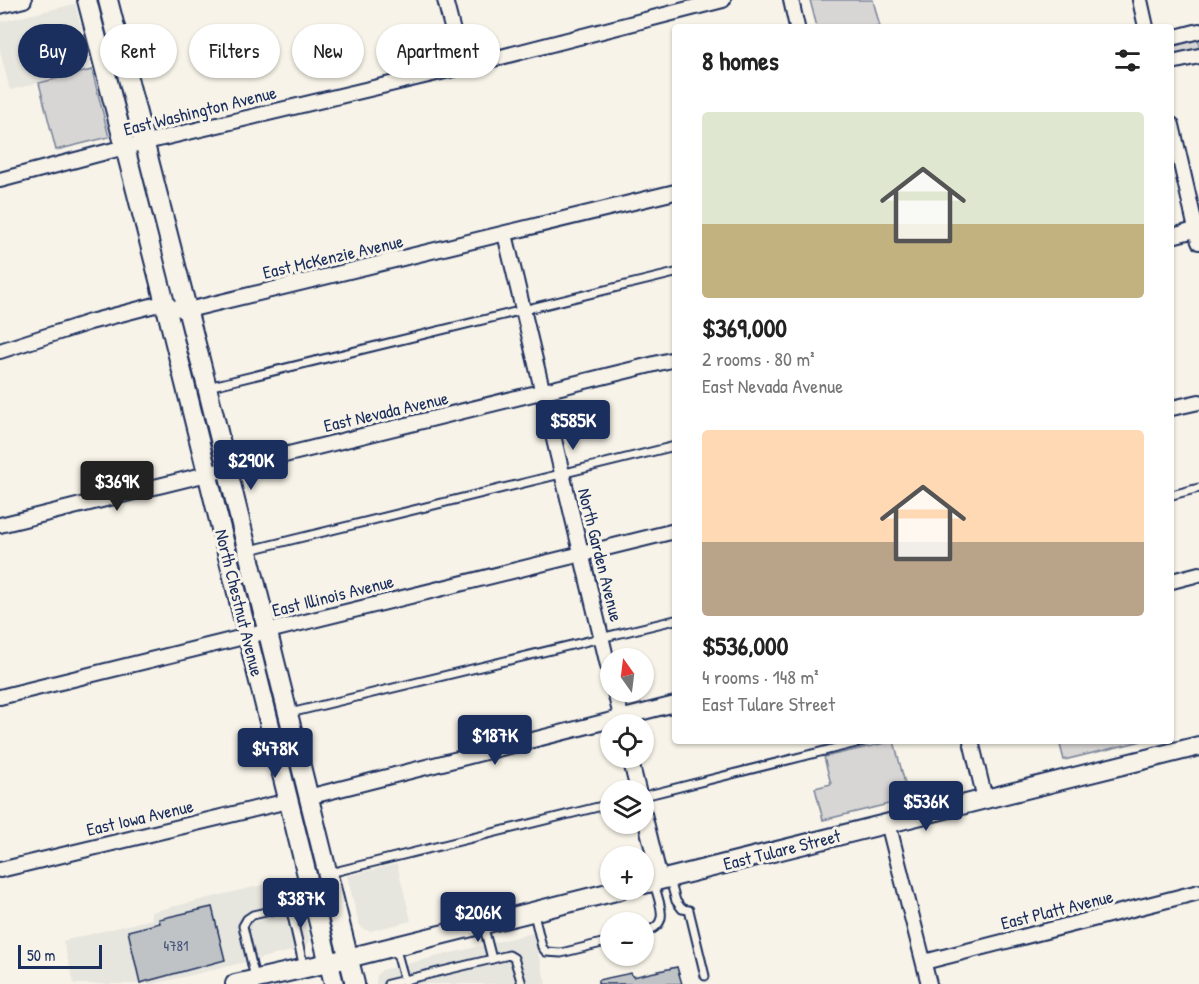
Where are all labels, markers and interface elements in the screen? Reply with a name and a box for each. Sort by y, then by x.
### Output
chip: Buy [18,24,88,78]
chip: Rent [100,24,177,78]
chip: Filters [189,24,280,78]
chip: New [292,24,364,78]
chip: Apartment [376,24,500,78]
text: 8 homes [702,43,779,78]
icon: filters [1111,44,1144,77]
street label: East Washington Avenue [121,79,279,142]
icon: home [869,151,977,259]
street label: East McKenzie Avenue [260,228,406,285]
text: $369,000 [702,310,787,345]
text: 2 rooms · 80 m² [702,345,815,372]
text: East Nevada Avenue [702,372,843,399]
street label: East Nevada Avenue [321,385,451,438]
pin: $585K [531,400,615,451]
text: $585K [550,406,596,433]
pin: $290K [209,440,293,491]
text: $290K [228,446,274,473]
pin: $369K [75,461,159,512]
text: $369K [95,467,139,494]
icon: home [869,469,977,577]
street label: North Garden Avenue [572,486,629,624]
street label: North Chestnut Avenue [209,527,270,679]
street label: East Illinois Avenue [269,568,396,623]
text: $536,000 [702,628,788,663]
north arrow [600,648,654,702]
map controls [600,648,654,966]
text: 4 rooms · 148 m² [702,663,819,690]
text: East Tulare Street [702,690,835,717]
button: locate [600,714,654,768]
pin: $187K [453,715,537,766]
text: $187K [472,721,518,748]
pin: $478K [233,728,317,779]
text: $478K [252,734,298,761]
button: layers [600,780,654,834]
pin: $536K [884,781,968,832]
text: $536K [903,787,949,814]
street label: East Iowa Avenue [84,793,196,842]
street label: East Tulare Street [721,823,844,876]
button: + [600,846,654,900]
pin: $387K [259,878,343,929]
street label: East Platt Avenue [998,883,1116,936]
text: $387K [277,884,325,911]
pin: $206K [436,892,520,943]
text: $206K [455,898,501,925]
button: − [600,912,654,966]
house number: 4781 [164,935,189,956]
scale bar [18,942,102,970]
text: 50 m [27,944,56,966]

